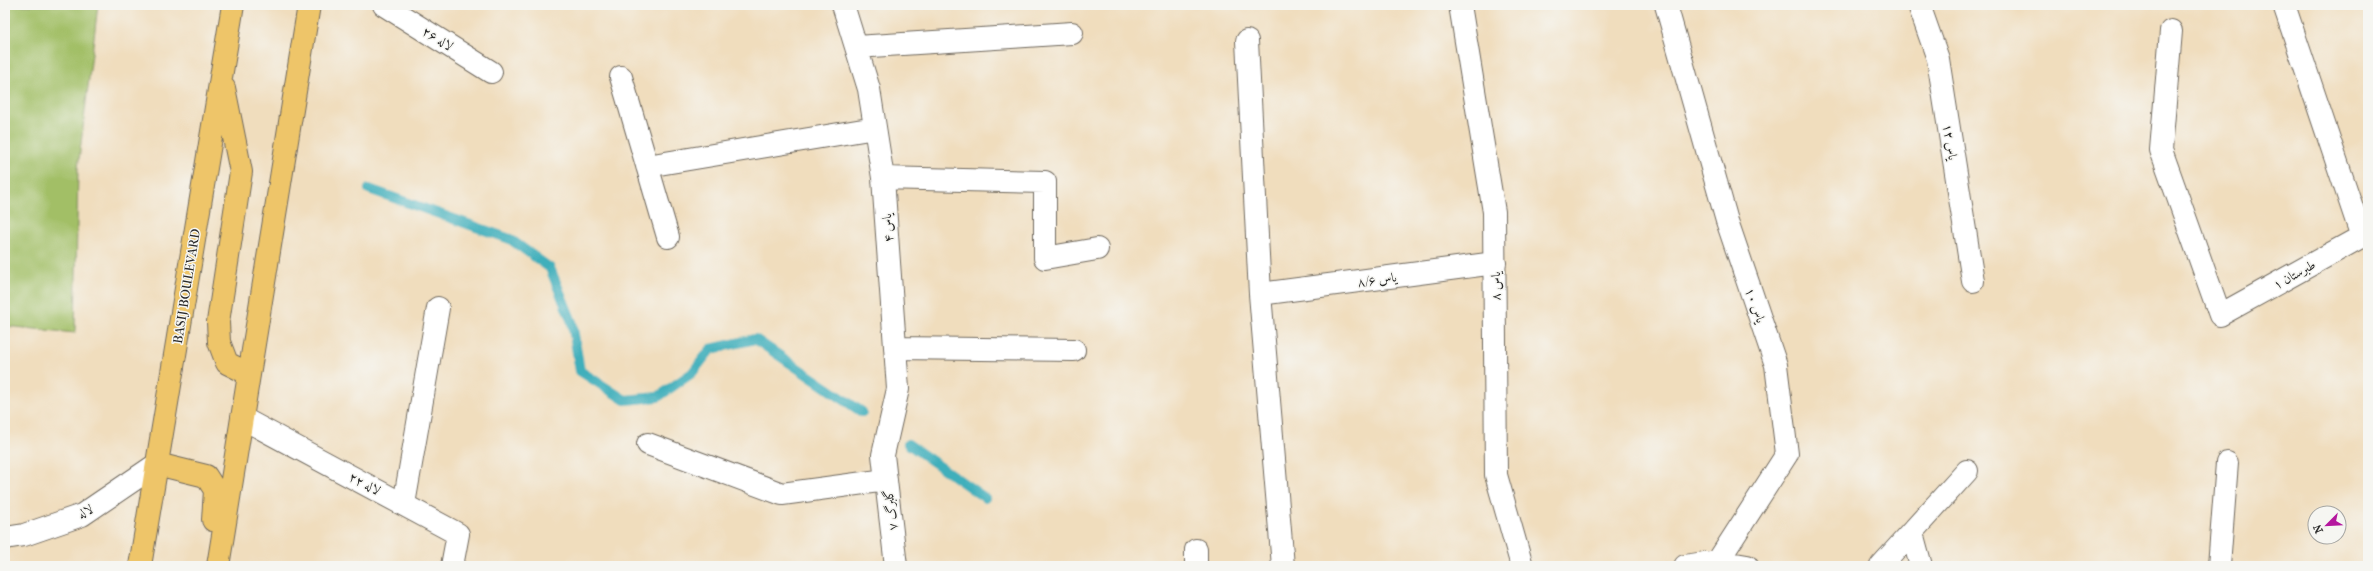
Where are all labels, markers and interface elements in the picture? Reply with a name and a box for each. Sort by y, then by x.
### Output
street label: لاله ۲۶ [420,23,456,54]
street label: یاس ۱۲ [1939,123,1961,163]
street label: یاس ۴ [879,212,897,243]
street label: BASIJ BOULEVARD [170,227,203,345]
street label: طبرستان ۱ [2271,257,2318,293]
street label: یاس ۸/۶ [1356,269,1399,291]
street label: یاس ۸ [1488,270,1504,300]
street label: یاس ۱۰ [1742,286,1769,327]
street label: لاله ۲۲ [346,469,383,498]
street label: گلبرگ ۷ [881,488,901,531]
street label: لاله [75,501,96,522]
north arrow [2307,505,2347,545]
text: N [2310,522,2326,535]

